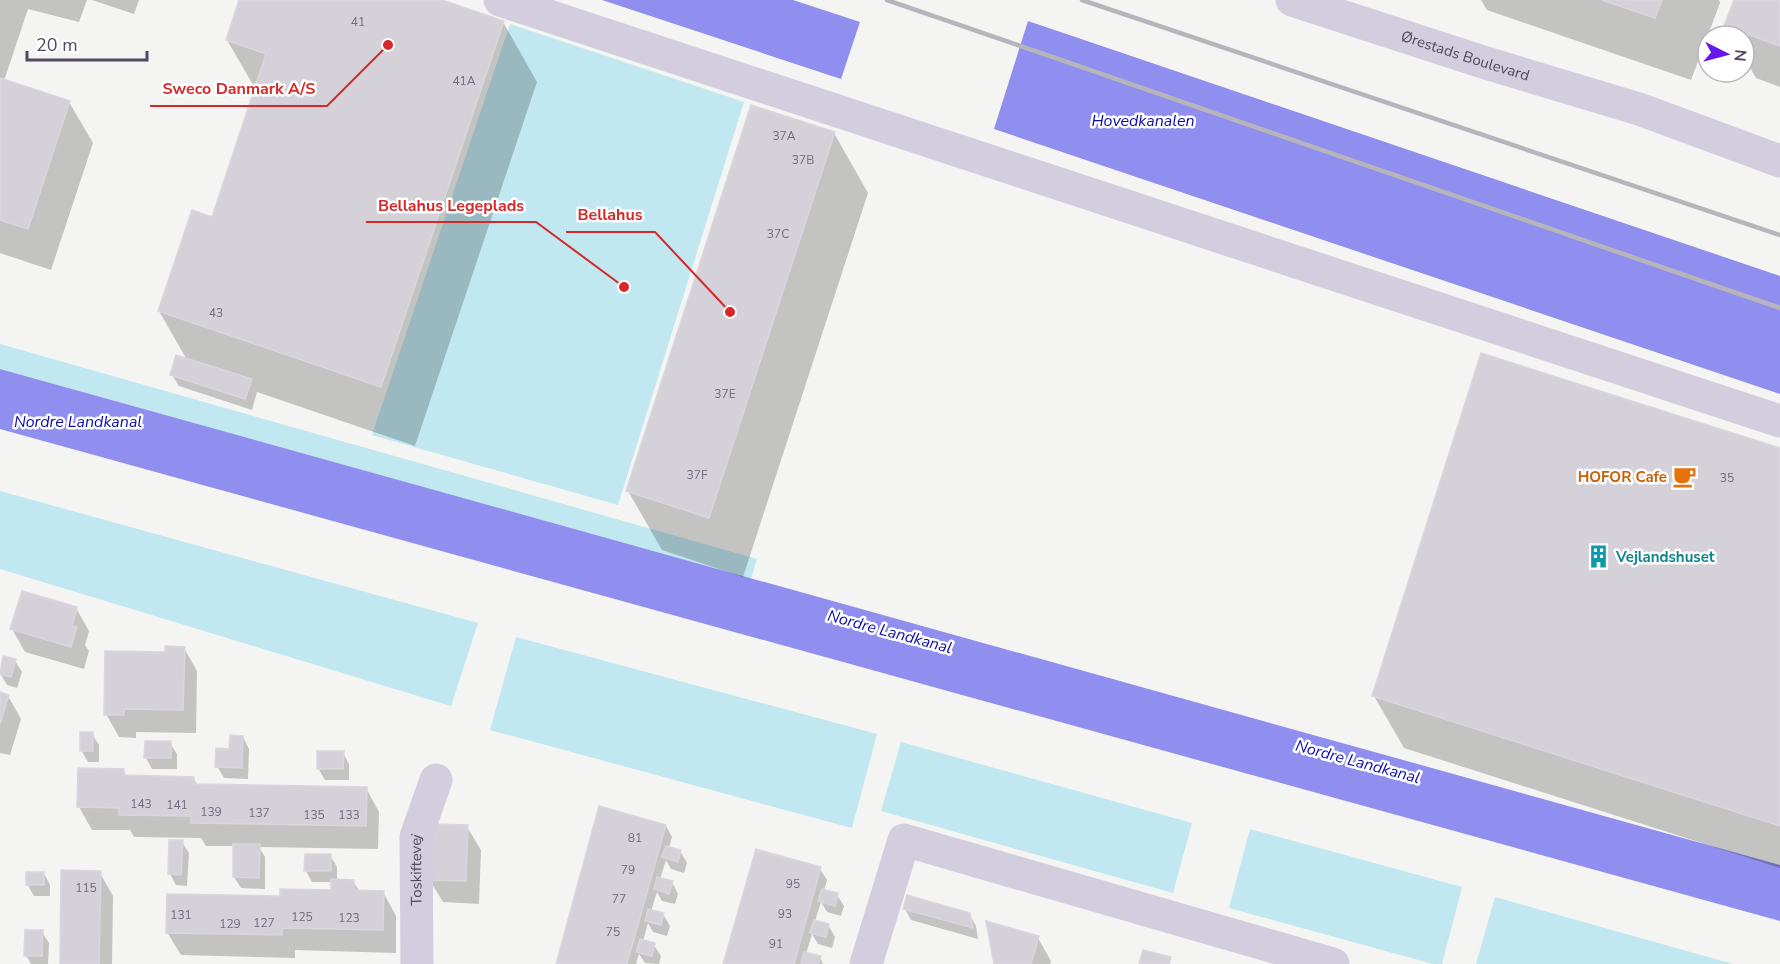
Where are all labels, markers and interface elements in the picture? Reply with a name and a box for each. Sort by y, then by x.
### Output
house number: 41 [351,14,365,30]
scale bar [27,24,147,62]
north arrow [1696,24,1756,84]
street label: Ørestads Boulevard [1398,26,1532,85]
text: 20 m [36,33,78,57]
text: N [1728,48,1751,63]
callout: Sweco Danmark A/S [150,72,327,106]
house number: 41A [452,73,476,89]
text: Sweco Danmark A/S [163,78,315,100]
water label: Hovedkanalen [1091,110,1195,132]
house number: 37A [772,128,796,144]
house number: 37B [792,152,814,168]
callout: Bellahus Legeplads [366,188,536,222]
text: Bellahus Legeplads [378,195,524,217]
callout: Bellahus [566,198,655,232]
text: Bellahus [577,204,643,226]
house number: 37C [767,226,789,242]
house number: 43 [209,305,223,321]
house number: 37E [714,386,736,402]
water label: Nordre Landkanal [14,411,142,433]
cafe icon: HOFOR Cafe [1672,464,1698,490]
house number: 37F [687,467,708,483]
place label: HOFOR Cafe [1578,467,1667,487]
house number: 35 [1720,470,1734,486]
building icon: Vejlandshuset [1585,544,1611,570]
place label: Vejlandshuset [1615,547,1715,567]
water label: Nordre Landkanal [825,605,955,659]
water label: Nordre Landkanal [1293,735,1423,789]
house number: 143 [130,796,152,812]
house number: 141 [166,797,188,813]
house number: 139 [200,804,222,820]
house number: 137 [248,805,270,821]
house number: 135 [303,807,325,823]
house number: 133 [338,807,360,823]
house number: 81 [628,830,642,846]
street label: Toskiftevej [406,831,427,906]
house number: 79 [621,862,635,878]
house number: 95 [786,876,800,892]
house number: 115 [75,880,97,896]
house number: 77 [612,891,626,907]
house number: 93 [778,906,792,922]
house number: 131 [170,907,192,923]
house number: 125 [291,909,313,925]
house number: 123 [338,910,360,926]
house number: 127 [253,915,275,931]
house number: 129 [219,916,241,932]
house number: 75 [606,924,620,940]
house number: 91 [769,936,783,952]

